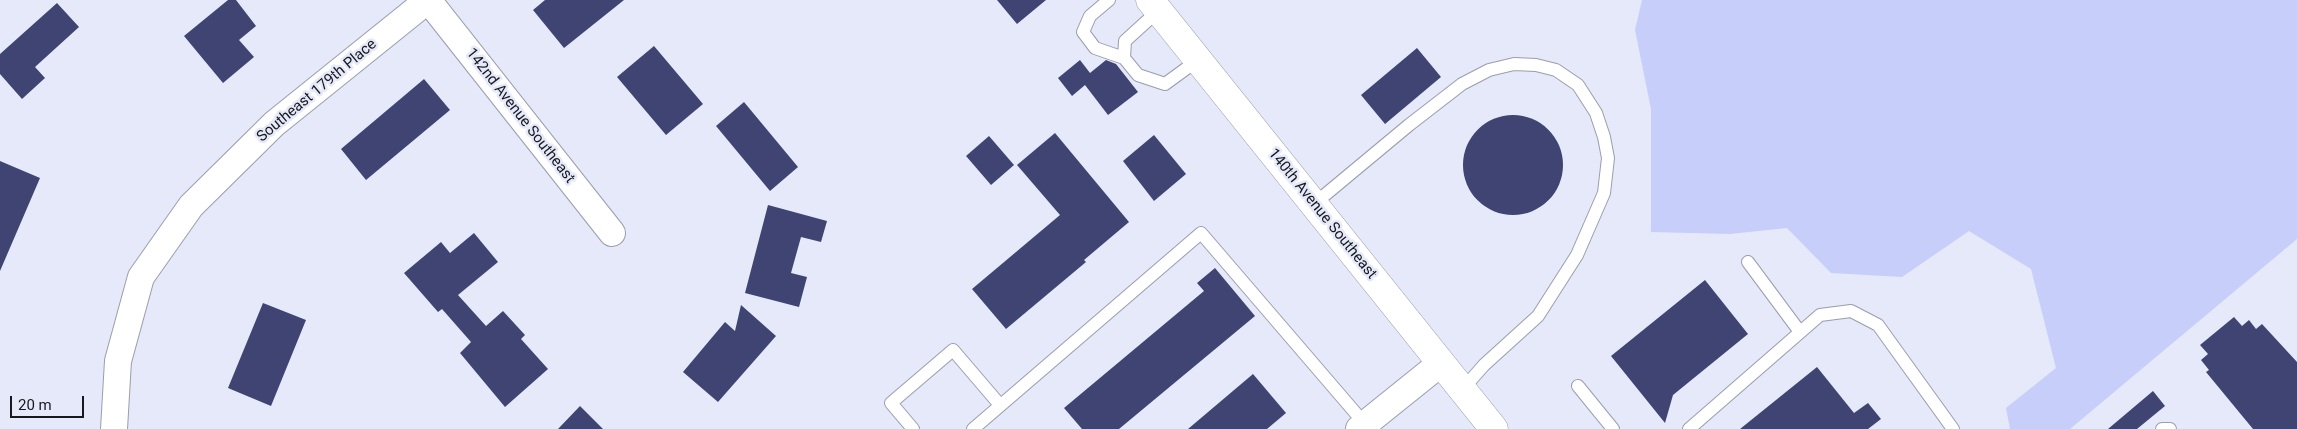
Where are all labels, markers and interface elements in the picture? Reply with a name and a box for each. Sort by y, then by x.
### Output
street label: Southeast 179th Place [254,36,380,146]
street label: 142nd Avenue Southeast [462,45,578,187]
street label: 140th Avenue Southeast [1264,145,1380,283]
scale bar [12,386,86,418]
text: 20 m [18,396,52,414]

